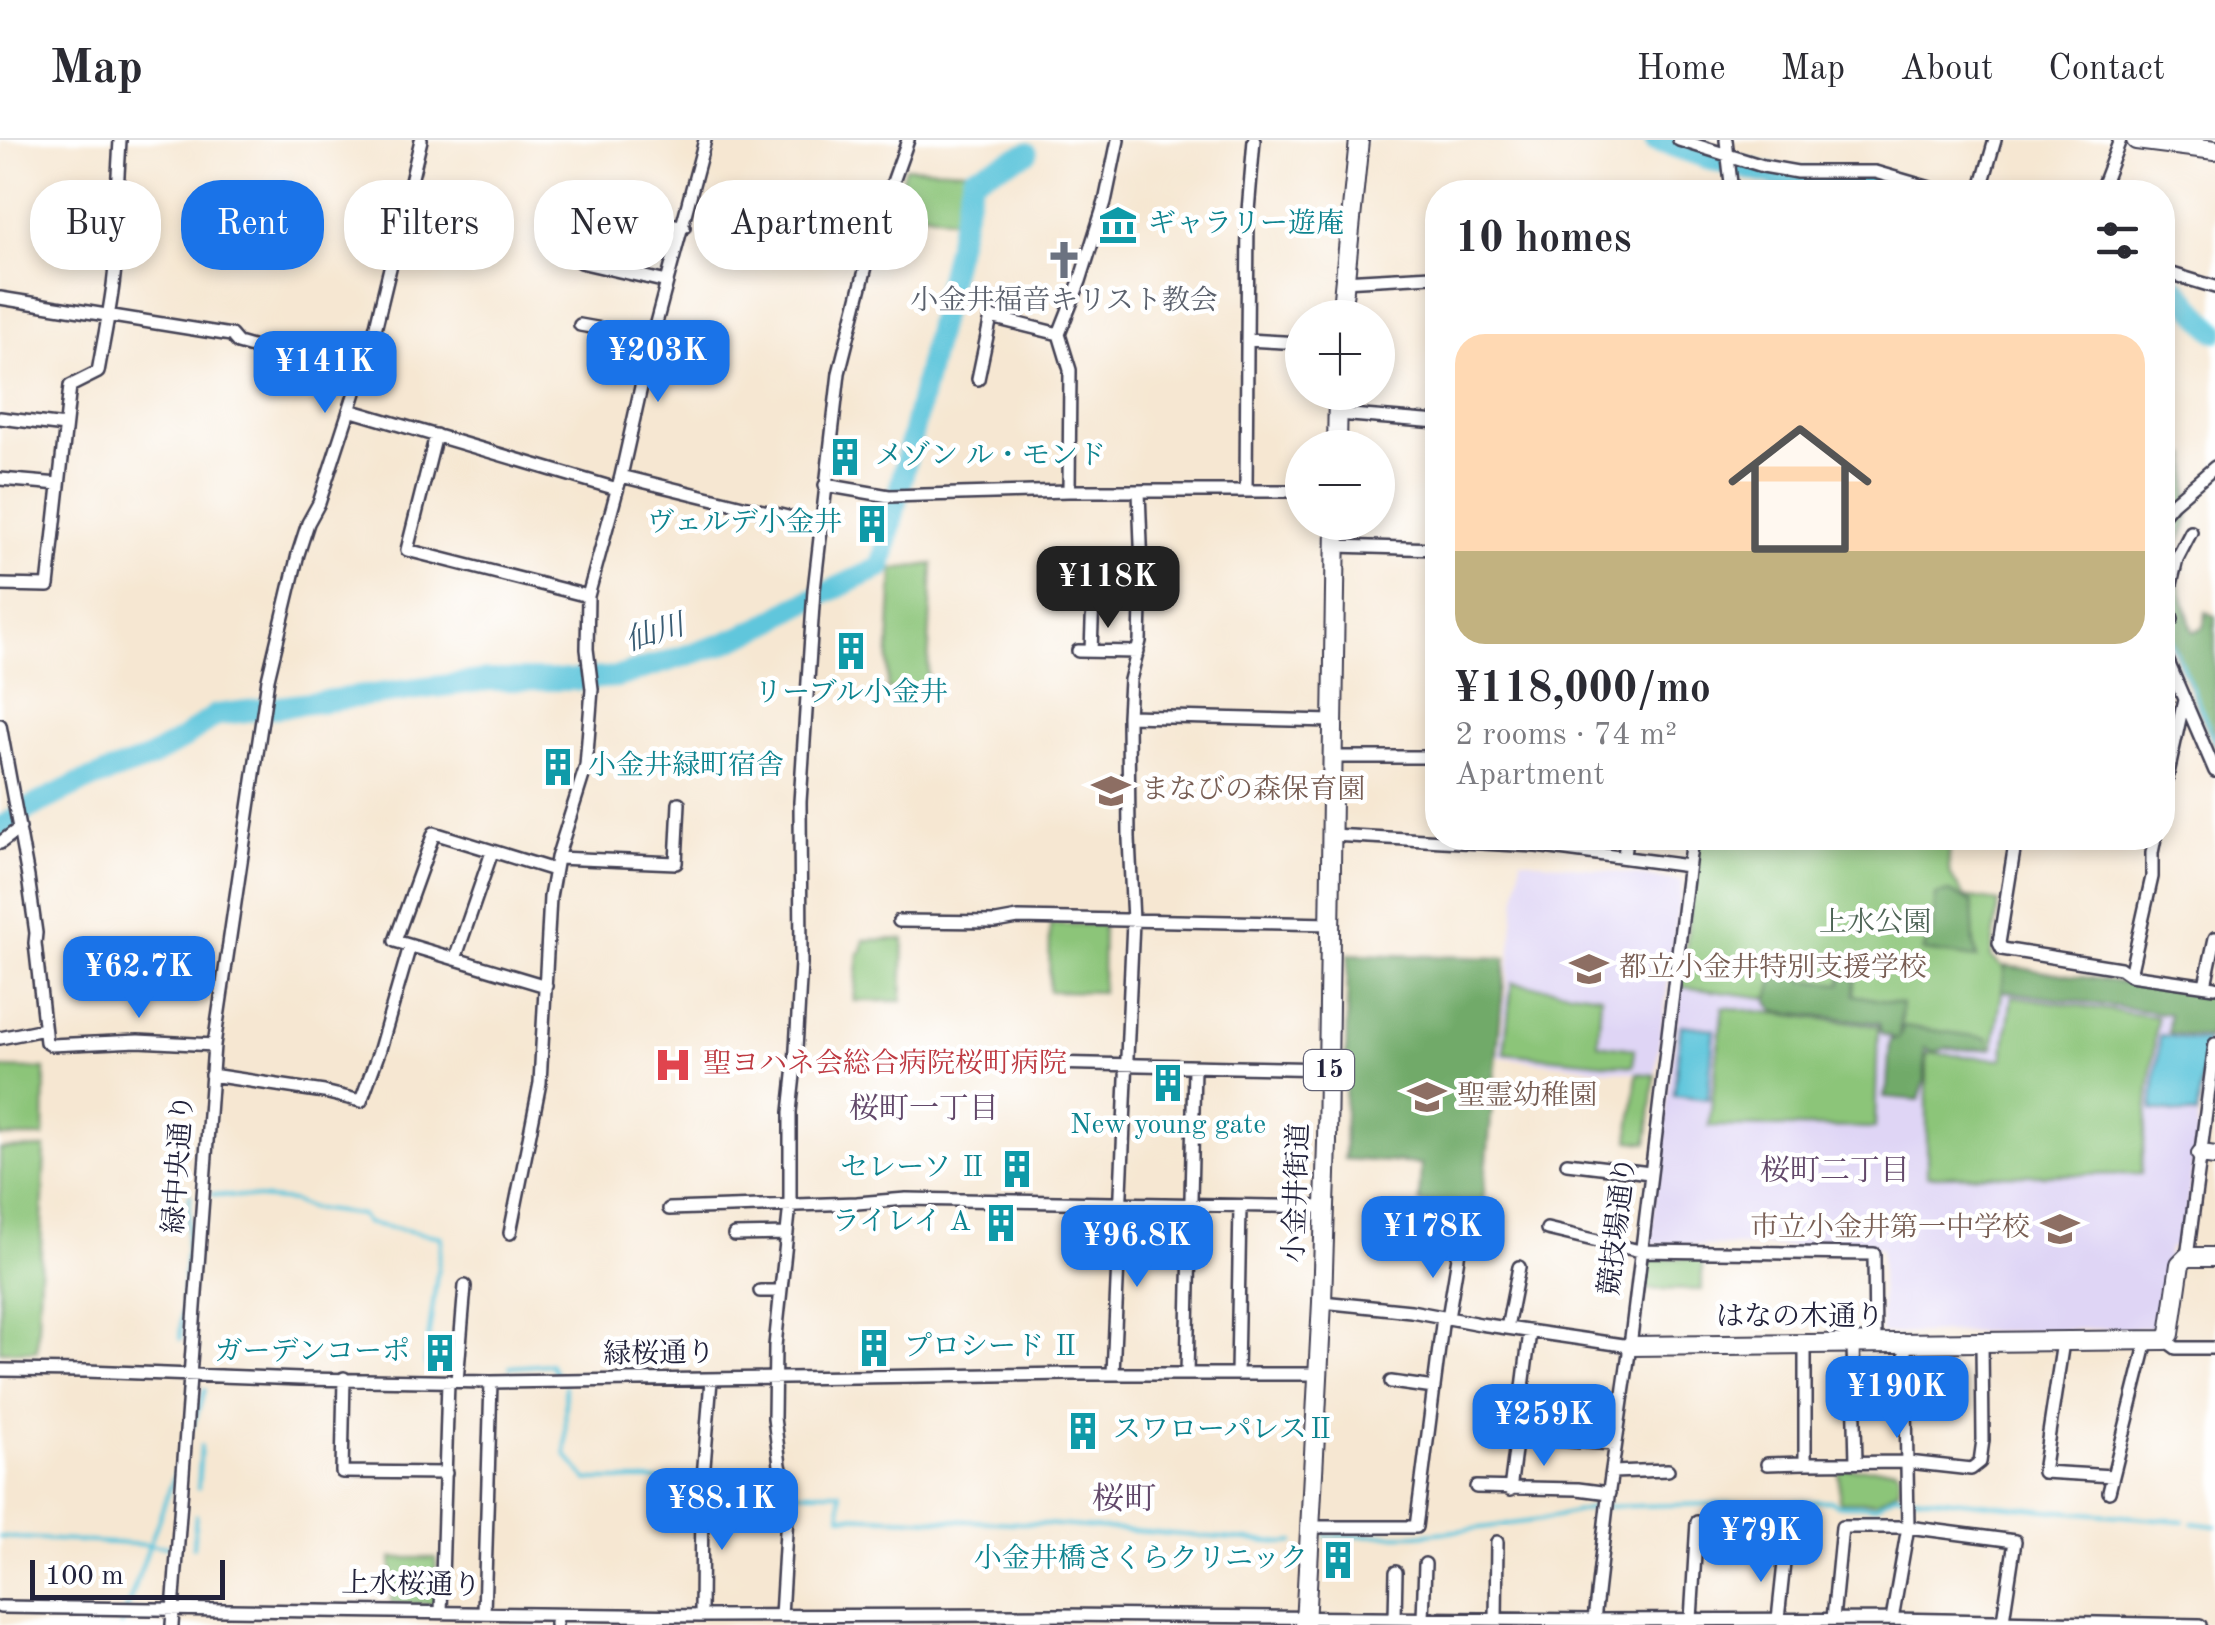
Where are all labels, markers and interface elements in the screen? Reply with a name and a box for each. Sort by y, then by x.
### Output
text: Map [50,45,143,93]
text: Home [1637,52,1726,87]
text: Map [1781,52,1845,87]
text: About [1900,52,1993,87]
text: Contact [2048,52,2165,87]
chip: Buy [30,180,161,270]
chip: Rent [181,180,324,270]
chip: Filters [344,180,514,270]
chip: New [534,180,674,270]
chip: Apartment [694,180,928,270]
museum icon: ギャラリー遊庵 [1097,204,1139,246]
place label: ギャラリー遊庵 [1148,208,1344,239]
icon: filters [2090,213,2145,268]
text: 10 homes [1455,219,1632,261]
church icon: 小金井福音キリスト教会 [1043,239,1085,281]
place label: 小金井福音キリスト教会 [910,285,1218,316]
map controls [1285,300,1395,540]
button: + [1285,300,1395,410]
pin: ¥203K [588,320,728,405]
pin: ¥141K [255,331,395,416]
text: ¥203K [609,336,707,368]
text: ¥141K [276,347,374,379]
icon: home [1710,399,1890,579]
button: − [1285,430,1395,540]
building icon: メゾン ル・モンド [824,436,866,478]
place label: メゾン ル・モンド [875,440,1106,471]
building icon: ヴェルデ小金井 [851,503,893,545]
place label: ヴェルデ小金井 [647,507,842,538]
pin: ¥118K [1038,546,1178,631]
text: ¥118K [1059,562,1157,594]
water label: 仙川 [621,607,691,657]
building icon: リーブル小金井 [830,630,872,672]
text: ¥118,000/mo [1455,669,1711,711]
place label: リーブル小金井 [754,677,948,708]
text: 2 rooms · 74 m² [1455,720,1677,752]
building icon: 小金井緑町宿舎 [537,746,579,788]
place label: 小金井緑町宿舎 [588,750,784,781]
text: Apartment [1455,760,1605,792]
school or university icon: まなびの森保育園 [1090,770,1132,812]
place label: まなびの森保育園 [1141,774,1365,805]
park label: 上水公園 [1819,907,1931,938]
pin: ¥62.7K [58,936,220,1021]
school or university icon: 都立小金井特別支援学校 [1568,948,1610,990]
text: ¥62.7K [85,952,193,984]
place label: 都立小金井特別支援学校 [1619,952,1927,983]
hospital icon: 聖ヨハネ会総合病院桜町病院 [652,1044,694,1086]
place label: 聖ヨハネ会総合病院桜町病院 [703,1048,1067,1079]
road number: 15 [1304,1050,1354,1090]
building icon: New young gate [1147,1062,1189,1104]
school or university icon: 聖霊幼稚園 [1406,1076,1448,1118]
place label: 聖霊幼稚園 [1457,1080,1597,1111]
district label: 桜町一丁目 [849,1092,999,1125]
street label: 緑中央通り [158,1093,199,1235]
place label: New young gate [1070,1112,1266,1140]
street label: 小金井街道 [1279,1122,1314,1263]
building icon: セレーソ Ⅱ [996,1148,1038,1190]
street label: 競技場通り [1594,1154,1641,1297]
district label: 桜町二丁目 [1760,1154,1910,1187]
place label: セレーソ Ⅱ [840,1155,987,1183]
pin: ¥178K [1363,1196,1503,1281]
building icon: ライレイ A [980,1202,1022,1244]
pin: ¥96.8K [1056,1205,1218,1290]
place label: ライレイ A [832,1208,971,1237]
school or university icon: 市立小金井第一中学校 [2039,1208,2081,1250]
text: ¥178K [1384,1212,1482,1244]
place label: 市立小金井第一中学校 [1750,1212,2030,1243]
text: ¥96.8K [1083,1221,1191,1253]
street label: はなの木通り [1716,1301,1884,1332]
building icon: プロシード Ⅱ [853,1327,895,1369]
building icon: ガーデンコーポ [419,1332,461,1374]
place label: プロシード Ⅱ [904,1332,1080,1362]
place label: ガーデンコーポ [215,1337,410,1367]
street label: 緑桜通り [603,1337,715,1370]
pin: ¥190K [1827,1356,1967,1441]
text: ¥190K [1848,1372,1946,1404]
pin: ¥259K [1474,1384,1614,1469]
text: ¥259K [1495,1400,1593,1432]
building icon: スワローパレスⅡ [1062,1410,1104,1452]
place label: スワローパレスⅡ [1113,1417,1335,1445]
pin: ¥88.1K [641,1468,803,1553]
district label: 桜町 [1092,1482,1156,1517]
text: ¥88.1K [668,1484,776,1516]
pin: ¥79K [1702,1500,1820,1585]
text: ¥79K [1721,1516,1801,1548]
building icon: 小金井橋さくらクリニック [1317,1539,1359,1581]
place label: 小金井橋さくらクリニック [974,1543,1308,1574]
scale bar [30,1555,225,1600]
text: 100 m [45,1563,124,1591]
street label: 上水桜通り [341,1568,481,1601]

